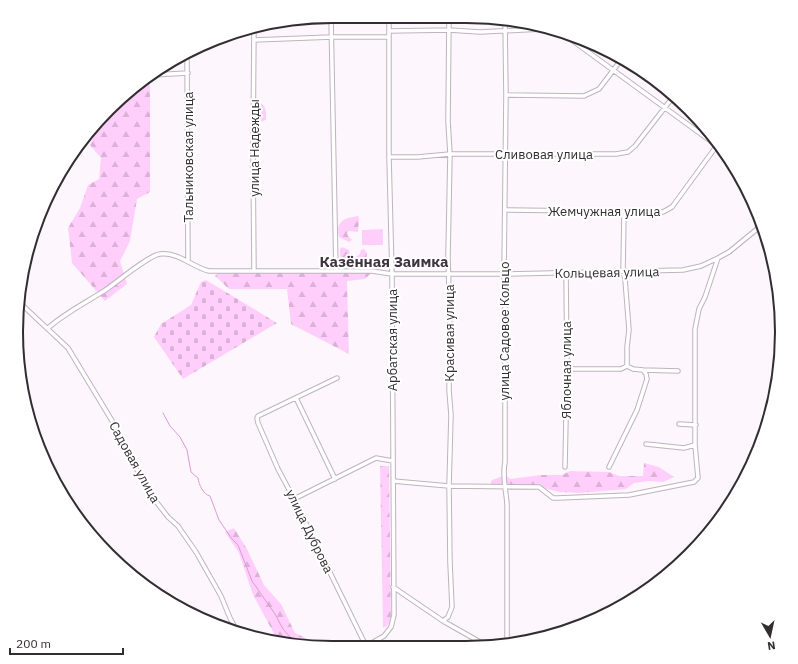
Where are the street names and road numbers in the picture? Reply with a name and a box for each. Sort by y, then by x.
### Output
street label: Тальниковская улица [180,91,197,223]
street label: улица Надежды [246,99,263,197]
street label: Сливовая улица [495,146,593,163]
street label: Жемчужная улица [548,203,660,220]
street label: улица Садовое Кольцо [496,262,513,400]
street label: Кольцевая улица [555,263,660,282]
street label: Красивая улица [441,284,458,382]
street label: Арбатская улица [384,289,401,391]
street label: Яблочная улица [558,321,575,419]
street label: Садовая улица [105,419,164,506]
street label: улица Дуброва [282,486,337,576]

